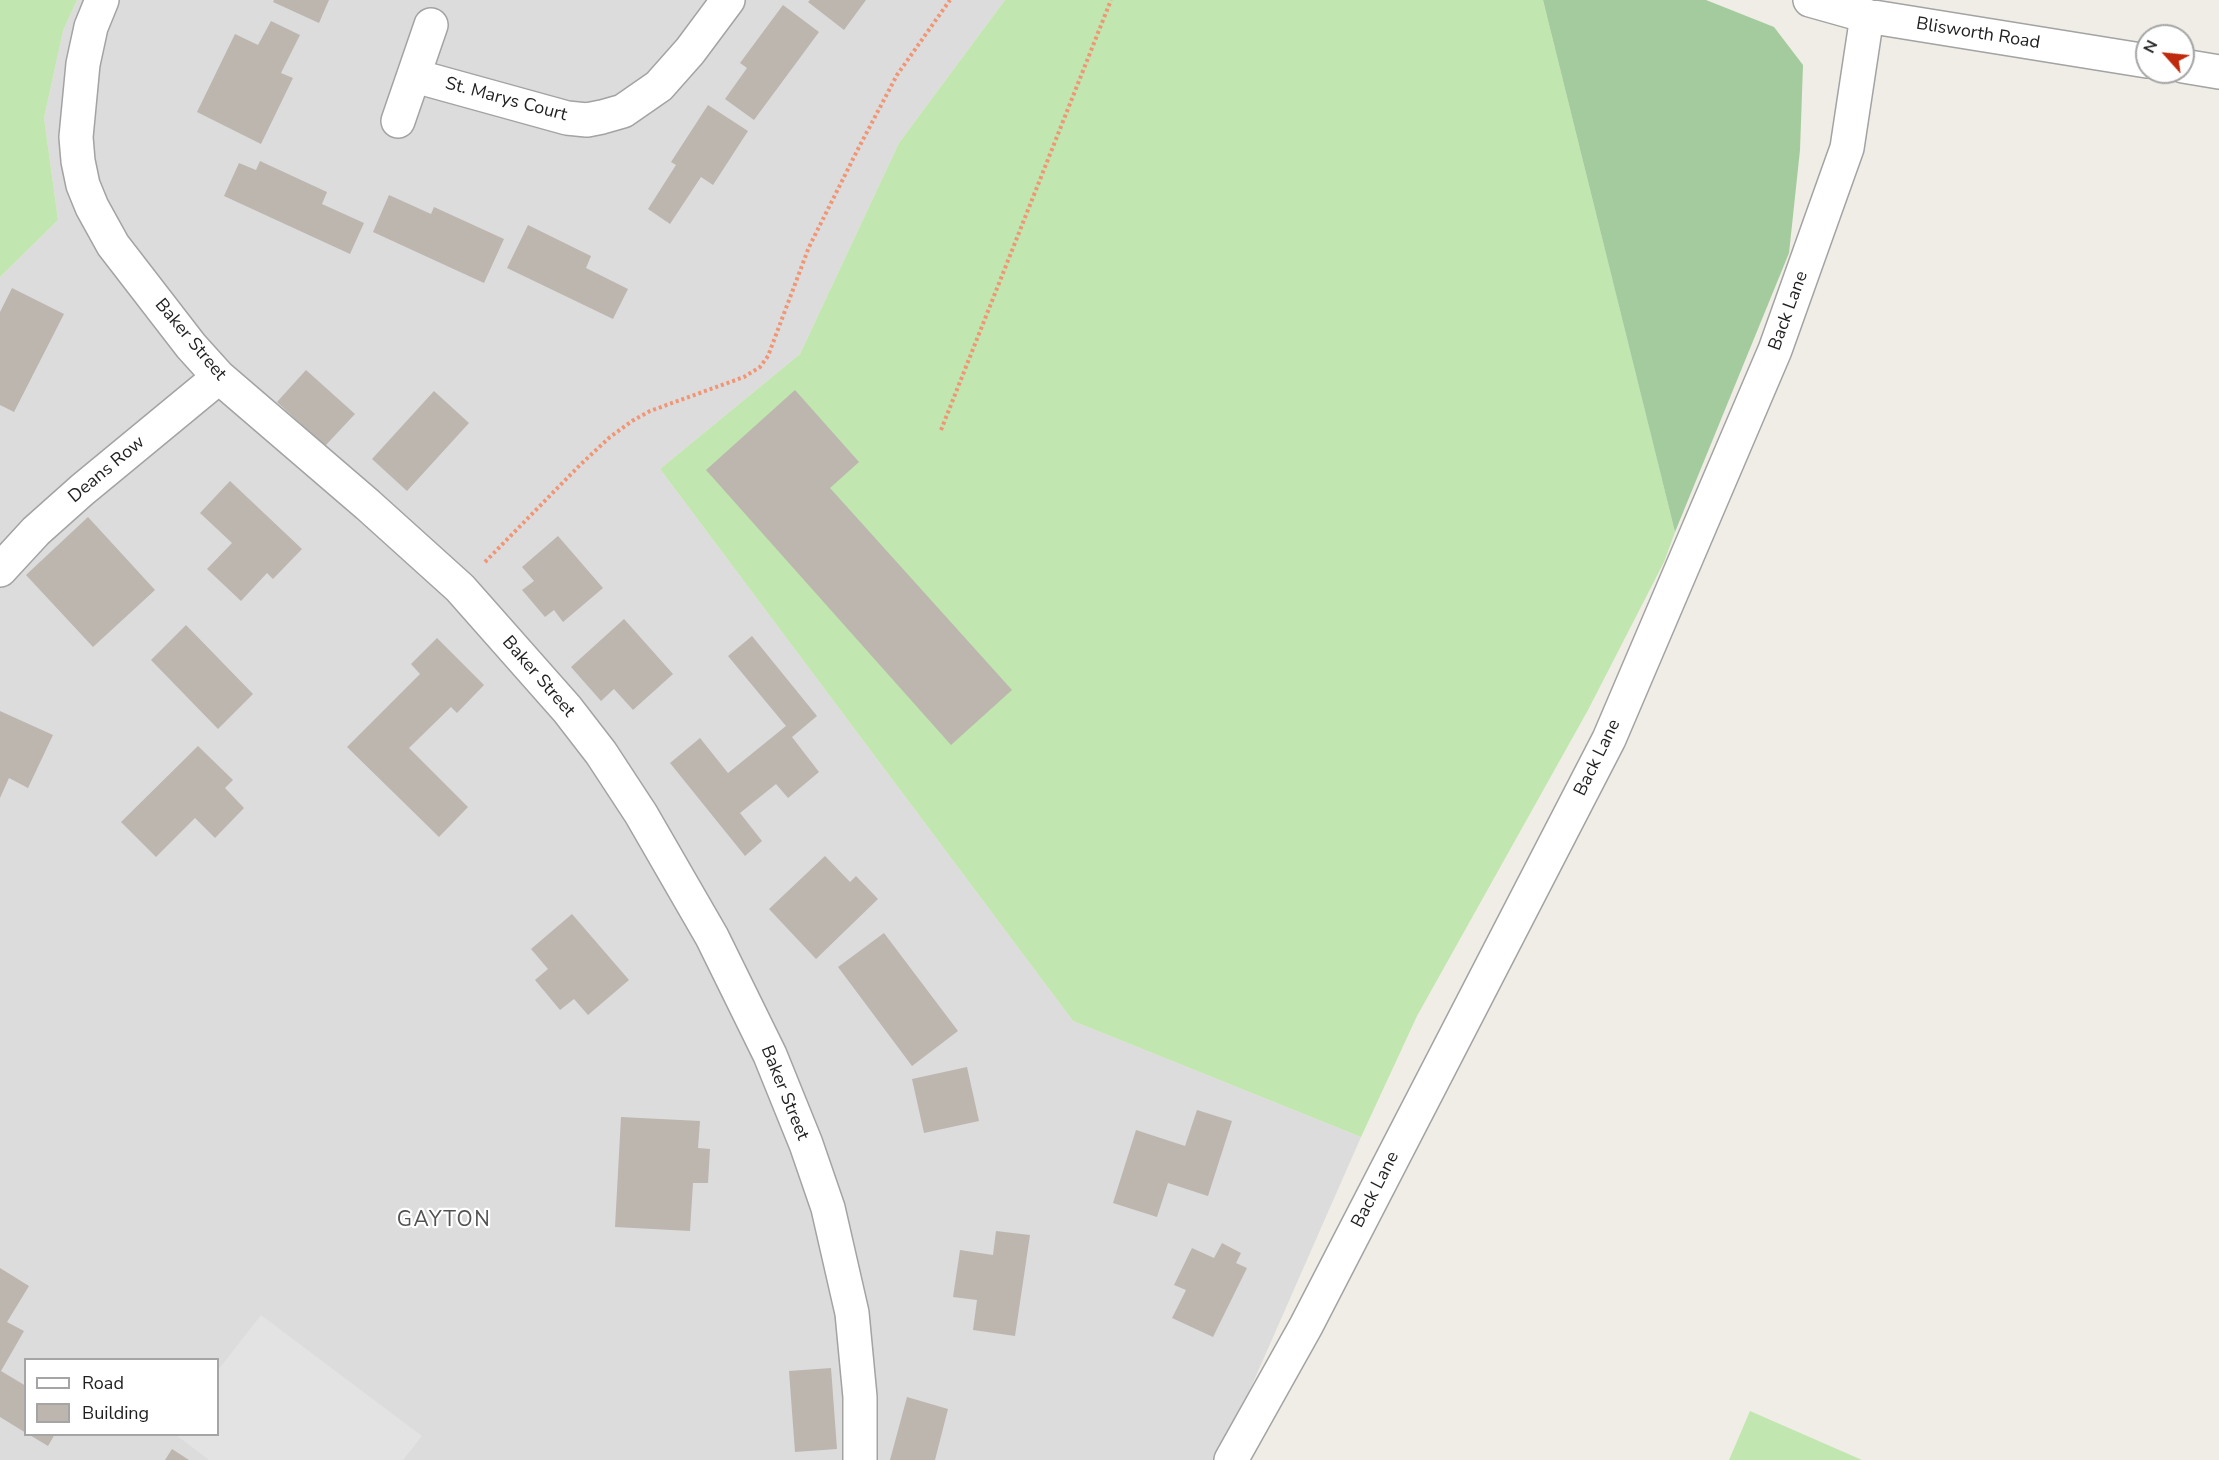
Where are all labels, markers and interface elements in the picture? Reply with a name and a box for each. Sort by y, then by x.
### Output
street label: Blisworth Road [1915,14,2041,54]
north arrow [2135,24,2195,84]
text: N [2138,36,2163,57]
street label: St. Marys Court [443,73,569,127]
street label: Back Lane [1765,268,1813,354]
street label: Baker Street [150,295,230,385]
street label: Deans Row [65,432,149,508]
street label: Baker Street [497,632,579,722]
street label: Back Lane [1570,716,1626,800]
street label: Baker Street [755,1042,813,1144]
street label: Back Lane [1348,1148,1404,1232]
district label: GAYTON [397,1208,491,1234]
legend [24,1358,219,1436]
text: Road [82,1371,124,1395]
text: Building [82,1401,149,1425]

